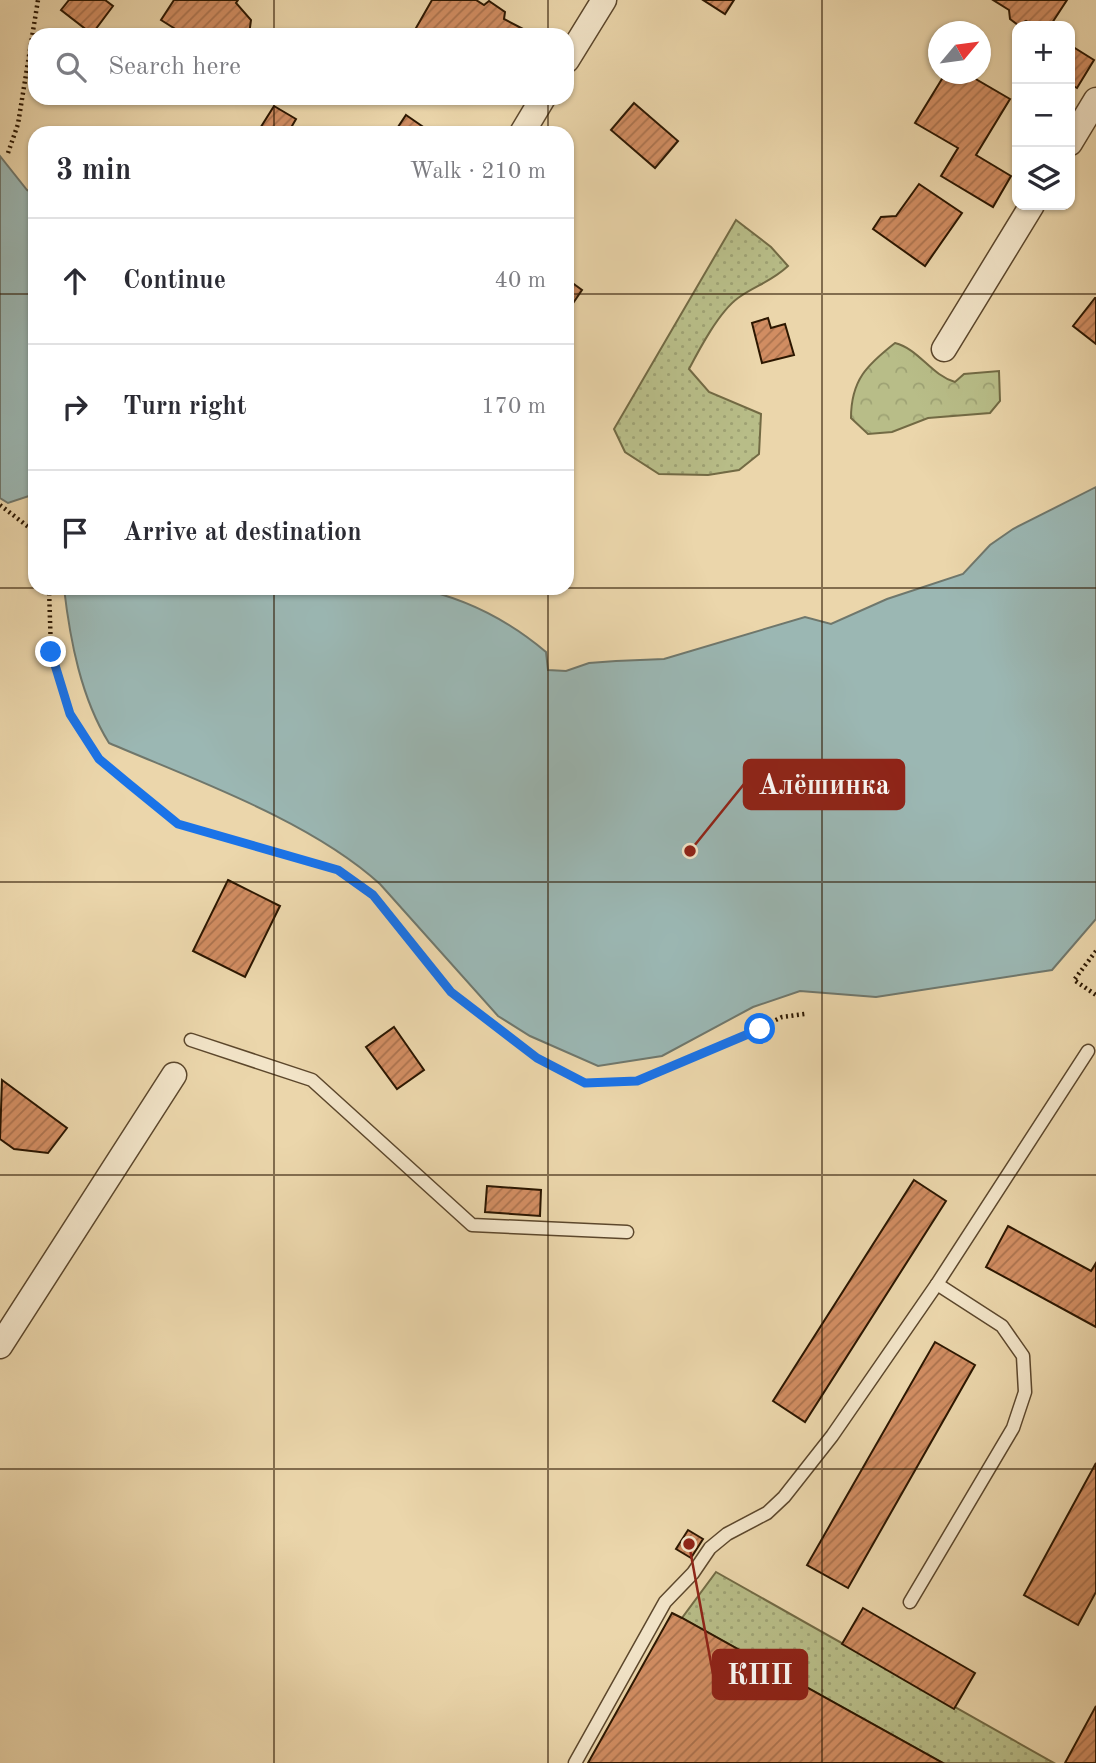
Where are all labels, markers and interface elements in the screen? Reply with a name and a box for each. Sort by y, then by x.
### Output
north arrow [928,21,991,84]
map controls [1012,21,1075,210]
button: + [1012,21,1075,84]
search box [28,28,574,105]
icon: search [52,48,90,86]
text: Search here [108,54,241,80]
button: − [1012,84,1075,147]
button: layers [1012,147,1075,210]
text: 3 min [56,156,131,186]
text: Walk · 210 m [410,160,546,183]
icon: ahead [56,262,94,300]
text: Continue [123,268,226,294]
text: 40 m [495,269,546,292]
icon: right [56,388,94,426]
text: Turn right [123,394,246,420]
text: 170 m [481,395,546,418]
icon: arrive [56,514,94,552]
text: Arrive at destination [123,520,362,546]
route end [35,636,66,667]
callout: Алёшинка [744,760,904,809]
text: Алёшинка [758,773,890,801]
route start [744,1013,775,1044]
callout: КПП [713,1650,807,1699]
text: КПП [727,1662,793,1691]

